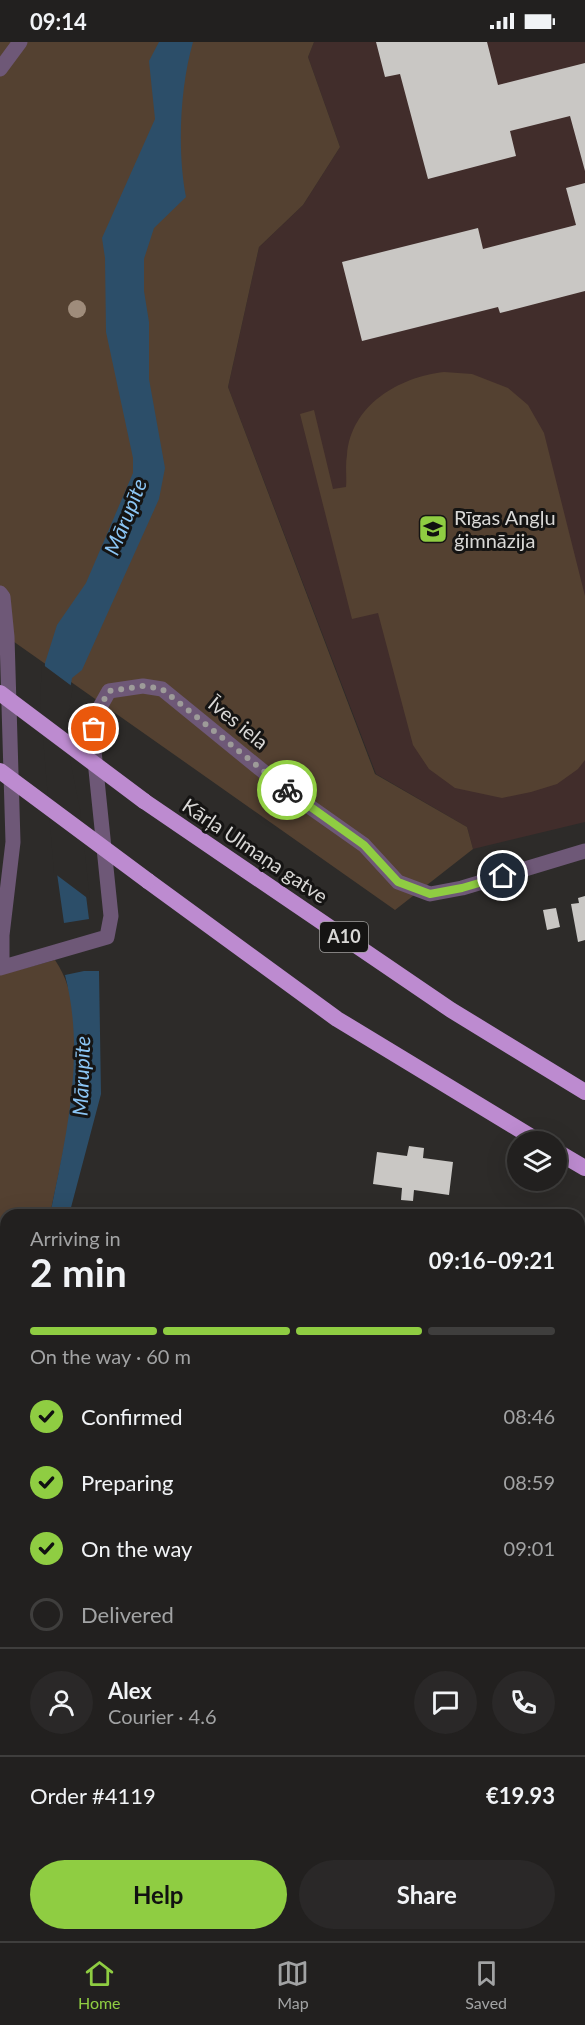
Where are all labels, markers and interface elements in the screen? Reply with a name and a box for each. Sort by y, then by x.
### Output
text: 09:14 [30,8,87,35]
water label: Mārupīte [98,475,151,558]
place label: Rīgas Angļu ģimnāzija [454,505,556,552]
school or university icon: Rīgas Angļu ģimnāzija [417,513,449,545]
street label: Īves iela [204,691,273,754]
pin [68,703,119,754]
icon: bag [77,712,110,745]
courier [257,760,317,820]
icon: bike [271,774,304,807]
street label: Kārļa Ulmaņa gatve [178,793,333,908]
pin [477,850,528,901]
icon: home [486,859,519,892]
road number: A10 [320,922,368,952]
water label: Mārupīte [67,1036,94,1116]
map controls [507,1131,567,1191]
button: layers [507,1131,567,1191]
text: Arriving in [30,1226,121,1250]
text: 09:16–09:21 [429,1247,555,1274]
text: 2 min [30,1249,127,1295]
text: On the way · 60 m [30,1344,191,1368]
icon: check [30,1400,63,1433]
text: Confirmed [81,1403,183,1430]
text: 08:46 [504,1404,555,1428]
icon: check [30,1466,63,1499]
text: Preparing [81,1469,173,1496]
text: 08:59 [504,1470,555,1494]
icon: check [30,1532,63,1565]
text: On the way [81,1535,192,1562]
text: 09:01 [504,1536,555,1560]
text: Delivered [81,1601,174,1628]
button: person [30,1671,93,1734]
button: chat [414,1671,477,1734]
button: phone [492,1671,555,1734]
text: Alex [108,1677,152,1704]
text: Courier · 4.6 [108,1704,217,1728]
text: Order #4119 [30,1782,156,1809]
text: €19.93 [486,1782,555,1809]
button: Help [30,1860,287,1929]
button: Share [299,1860,555,1929]
tab: Home [78,1957,121,2012]
tab: Map [276,1957,309,2012]
tab: Saved [465,1957,507,2012]

